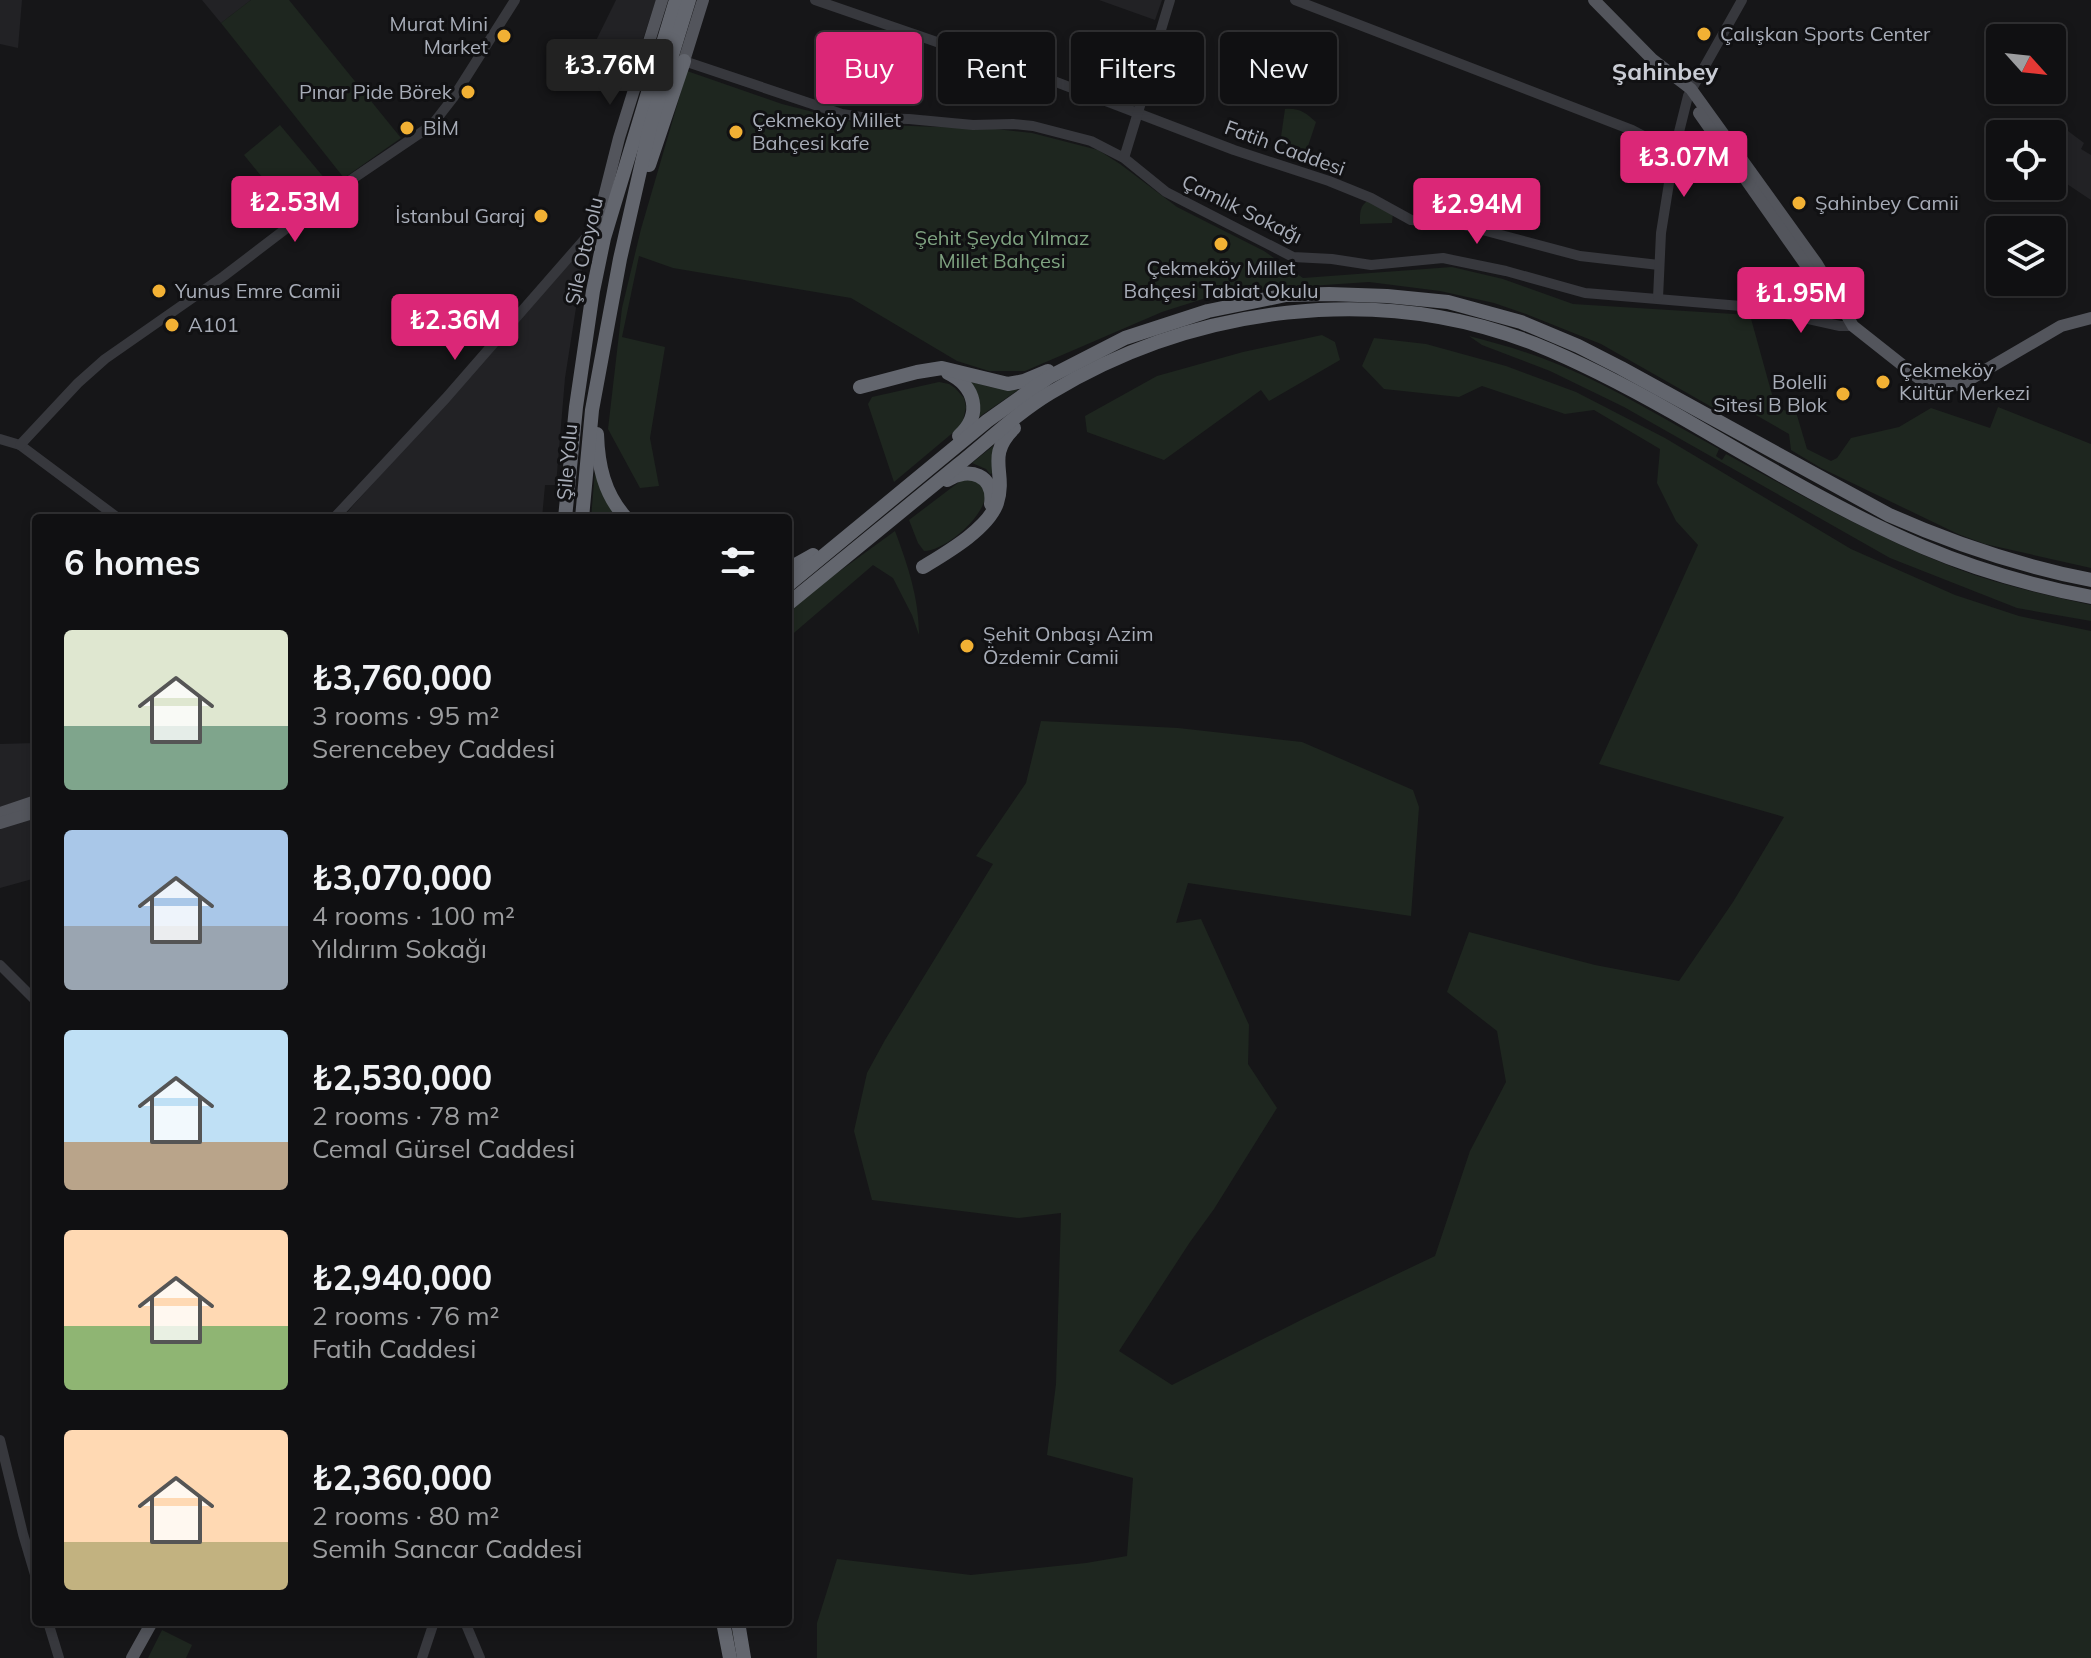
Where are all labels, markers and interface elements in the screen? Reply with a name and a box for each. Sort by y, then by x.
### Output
place label: Murat Mini Market [390,11,488,59]
place label: Çalışkan Sports Center [1720,21,1931,46]
north arrow [1986,24,2066,104]
map controls [1986,24,2066,296]
marker: Çalışkan Sports Center [1695,25,1713,43]
marker: Murat Mini Market [495,27,513,45]
chip: Buy [816,32,922,104]
chip: Rent [938,32,1055,104]
chip: Filters [1071,32,1204,104]
chip: New [1220,32,1337,104]
pin: ₺3.76M [545,39,675,107]
text: ₺3.76M [564,48,656,81]
district label: Şahinbey [1612,56,1719,86]
place label: Pınar Pide Börek [299,79,453,104]
marker: Pınar Pide Börek [459,83,477,101]
place label: Çekmeköy Millet Bahçesi kafe [752,107,901,155]
street label: Fatih Caddesi [1221,114,1349,181]
place label: BİM [423,115,459,140]
marker: BİM [398,119,416,137]
button: locate [1986,120,2066,200]
marker: Çekmeköy Millet Bahçesi kafe [727,123,745,141]
pin: ₺3.07M [1619,131,1749,199]
text: ₺3.07M [1638,140,1730,173]
street label: Çamlık Sokağı [1178,169,1307,248]
pin: ₺2.53M [230,176,360,244]
pin: ₺2.94M [1412,178,1542,246]
text: ₺2.53M [249,185,341,218]
text: ₺2.94M [1431,187,1523,220]
place label: Şahinbey Camii [1815,190,1959,215]
marker: Şahinbey Camii [1790,194,1808,212]
street label: Şile Otoyolu [559,195,608,307]
place label: İstanbul Garaj [395,203,525,228]
marker: İstanbul Garaj [532,207,550,225]
button: layers [1986,216,2066,296]
park label: Şehit Şeyda Yılmaz Millet Bahçesi [914,225,1090,273]
marker: Çekmeköy Millet Bahçesi Tabiat Okulu [1212,235,1230,253]
place label: Çekmeköy Millet Bahçesi Tabiat Okulu [1124,255,1318,303]
pin: ₺1.95M [1736,267,1866,335]
text: ₺1.95M [1755,276,1847,309]
place label: Yunus Emre Camii [174,278,341,303]
marker: Yunus Emre Camii [150,282,168,300]
pin: ₺2.36M [390,294,520,362]
text: ₺2.36M [409,303,501,336]
place label: A101 [188,312,239,337]
marker: A101 [163,316,181,334]
place label: Çekmeköy Kültür Merkezi [1899,357,2030,405]
place label: Bolelli Sitesi B Blok [1713,369,1828,417]
marker: Çekmeköy Kültür Merkezi [1874,373,1892,391]
marker: Bolelli Sitesi B Blok [1834,385,1852,403]
street label: Şile Yolu [551,423,582,501]
icon: filters [716,540,760,584]
text: 6 homes [64,541,201,584]
place label: Şehit Onbaşı Azim Özdemir Camii [983,621,1154,669]
marker: Şehit Onbaşı Azim Özdemir Camii [958,637,976,655]
text: ₺3,760,000 [312,656,492,699]
icon: home [128,662,224,758]
text: 3 rooms · 95 m² [312,699,499,732]
text: Serencebey Caddesi [312,732,555,765]
text: ₺3,070,000 [312,856,492,899]
icon: home [128,862,224,958]
text: 4 rooms · 100 m² [312,899,515,932]
text: Yıldırım Sokağı [312,932,487,965]
text: ₺2,530,000 [312,1056,492,1099]
icon: home [128,1062,224,1158]
text: 2 rooms · 78 m² [312,1099,499,1132]
text: Cemal Gürsel Caddesi [312,1132,575,1165]
text: ₺2,940,000 [312,1256,492,1299]
icon: home [128,1262,224,1358]
text: 2 rooms · 76 m² [312,1299,499,1332]
text: Fatih Caddesi [312,1332,476,1365]
text: ₺2,360,000 [312,1456,492,1499]
icon: home [128,1462,224,1558]
text: 2 rooms · 80 m² [312,1499,499,1532]
text: Semih Sancar Caddesi [312,1532,582,1565]

